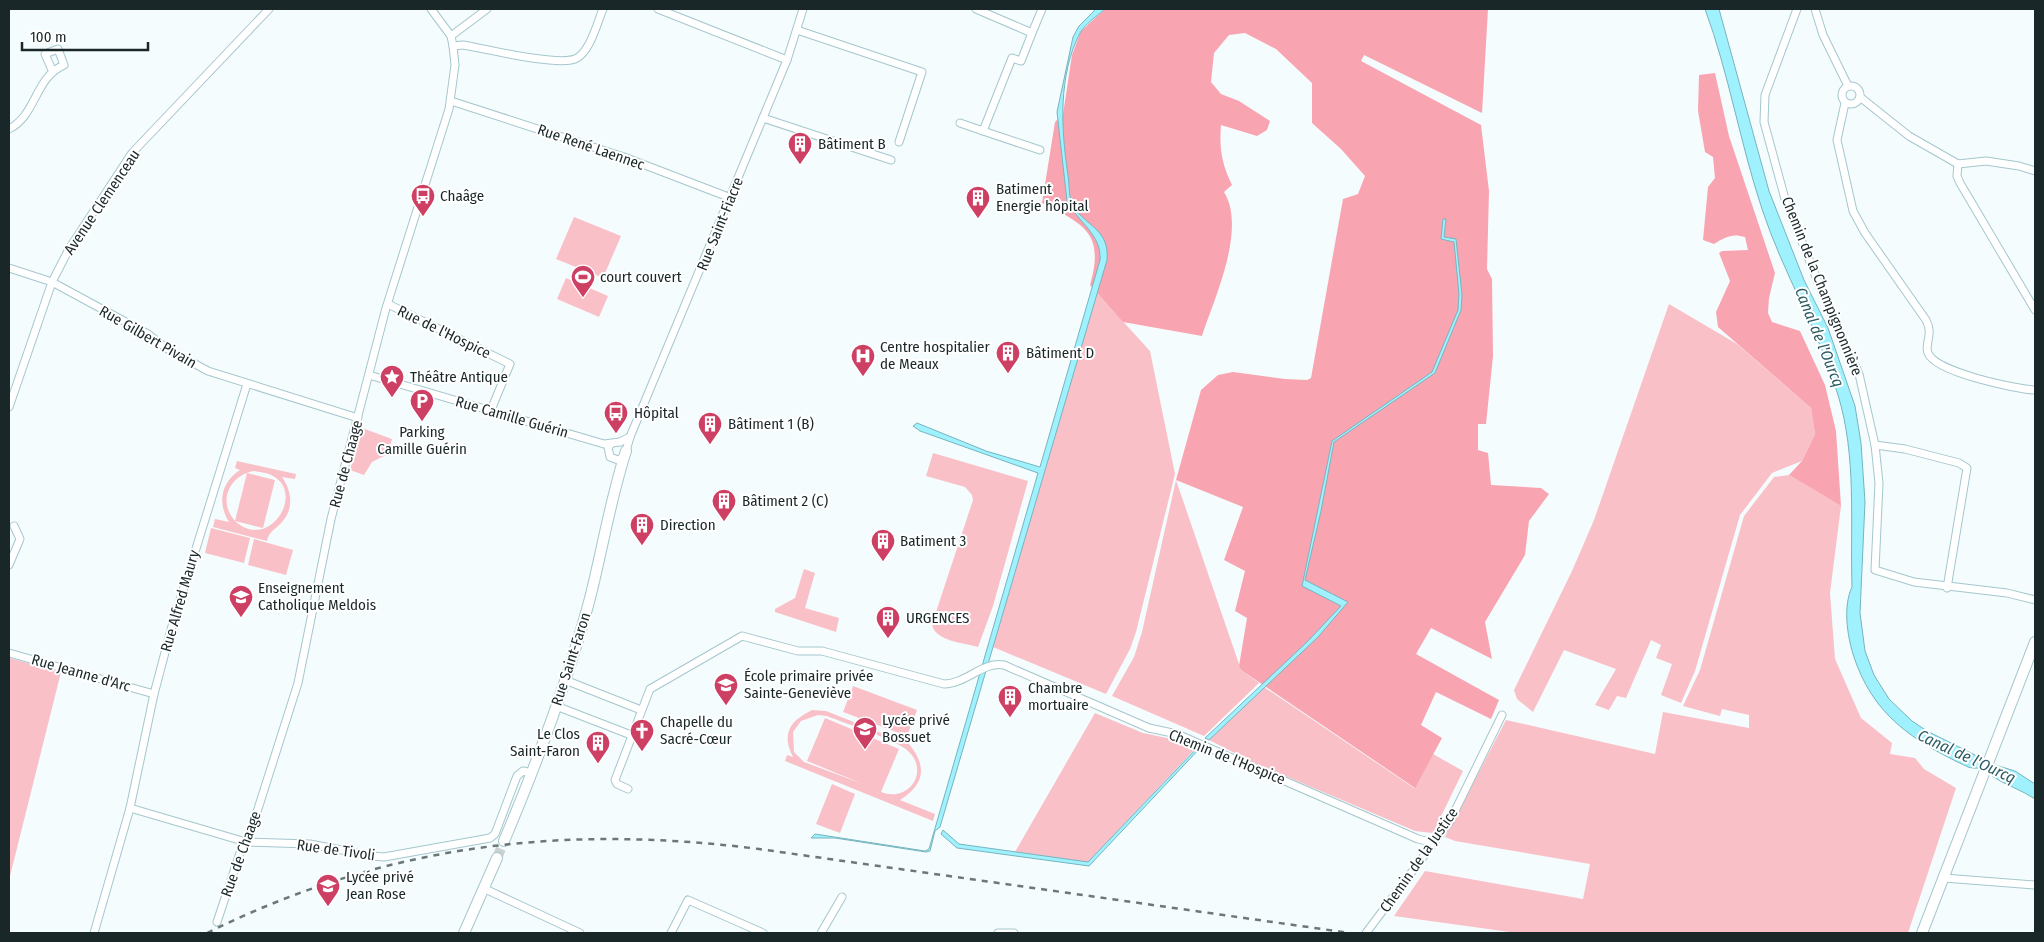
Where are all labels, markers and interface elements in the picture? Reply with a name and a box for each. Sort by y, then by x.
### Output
scale bar [22,20,149,52]
text: 100 m [30,28,67,46]
street label: Rue René Laennec [535,120,647,174]
building icon: Bâtiment B [787,131,813,165]
place label: Bâtiment B [818,135,886,153]
street label: Avenue Clemenceau [60,146,144,258]
street label: Rue Saint-Fiacre [693,175,747,273]
place label: Batiment Energie hôpital [996,180,1089,215]
bus stop icon: Chaâge [410,183,436,217]
building icon: Batiment Energie hôpital [965,185,991,219]
place label: Chaâge [440,187,484,205]
street label: Chemin de la Champignonnière [1778,194,1866,378]
sports icon: court couvert [570,264,596,298]
place label: court couvert [600,268,682,286]
water label: Canal de l'Ourcq [1791,285,1848,390]
street label: Rue Gilbert Pivain [96,302,200,372]
street label: Rue de l'Hospice [394,302,494,362]
place label: Centre hospitalier de Meaux [880,338,990,373]
building icon: Bâtiment D [995,340,1021,374]
hospital icon: Centre hospitalier de Meaux [850,343,876,377]
place label: Bâtiment D [1026,344,1094,362]
place icon: Théâtre Antique [379,364,405,398]
place label: Théâtre Antique [410,368,508,386]
parking icon: Parking Camille Guérin [409,388,435,422]
street label: Rue Camille Guérin [453,392,571,442]
bus stop icon: Hôpital [603,400,629,434]
place label: Hôpital [634,404,679,422]
building icon: Bâtiment 1 (B) [697,411,723,445]
place label: Bâtiment 1 (B) [728,415,814,433]
street label: Rue de Chaage [326,418,366,510]
place label: Parking Camille Guérin [377,423,467,458]
building icon: Bâtiment 2 (C) [711,488,737,522]
place label: Bâtiment 2 (C) [742,492,828,510]
building icon: Direction [629,512,655,546]
place label: Direction [660,516,716,534]
building icon: Batiment 3 [870,528,896,562]
place label: Batiment 3 [900,532,967,550]
street label: Rue Alfred Maury [157,548,203,654]
place label: Enseignement Catholique Meldois [258,579,376,614]
school or university icon: Enseignement Catholique Meldois [228,584,254,618]
building icon: URGENCES [875,605,901,639]
place label: URGENCES [906,609,970,627]
street label: Rue Saint-Faron [547,610,595,708]
street label: Rue Jeanne d'Arc [29,650,133,696]
place label: École primaire privée Sainte-Geneviève [744,667,873,702]
school or university icon: École primaire privée Sainte-Geneviève [713,672,739,706]
place label: Chambre mortuaire [1028,679,1089,714]
building icon: Chambre mortuaire [997,684,1023,718]
place label: Lycée privé Bossuet [882,711,950,746]
place label: Chapelle du Sacré-Cœur [660,713,733,748]
school or university icon: Lycée privé Bossuet [852,716,878,750]
church icon: Chapelle du Sacré-Cœur [629,718,655,752]
place label: Le Clos Saint-Faron [510,725,580,760]
street label: Chemin de l'Hospice [1166,725,1288,789]
water label: Canal de l'Ourcq [1915,725,2019,787]
building icon: Le Clos Saint-Faron [585,730,611,764]
street label: Chemin de la Justice [1376,804,1462,916]
street label: Rue de Chaage [217,809,265,899]
street label: Rue de Tivoli [296,836,376,864]
place label: Lycée privé Jean Rose [346,868,414,903]
school or university icon: Lycée privé Jean Rose [315,873,341,907]

